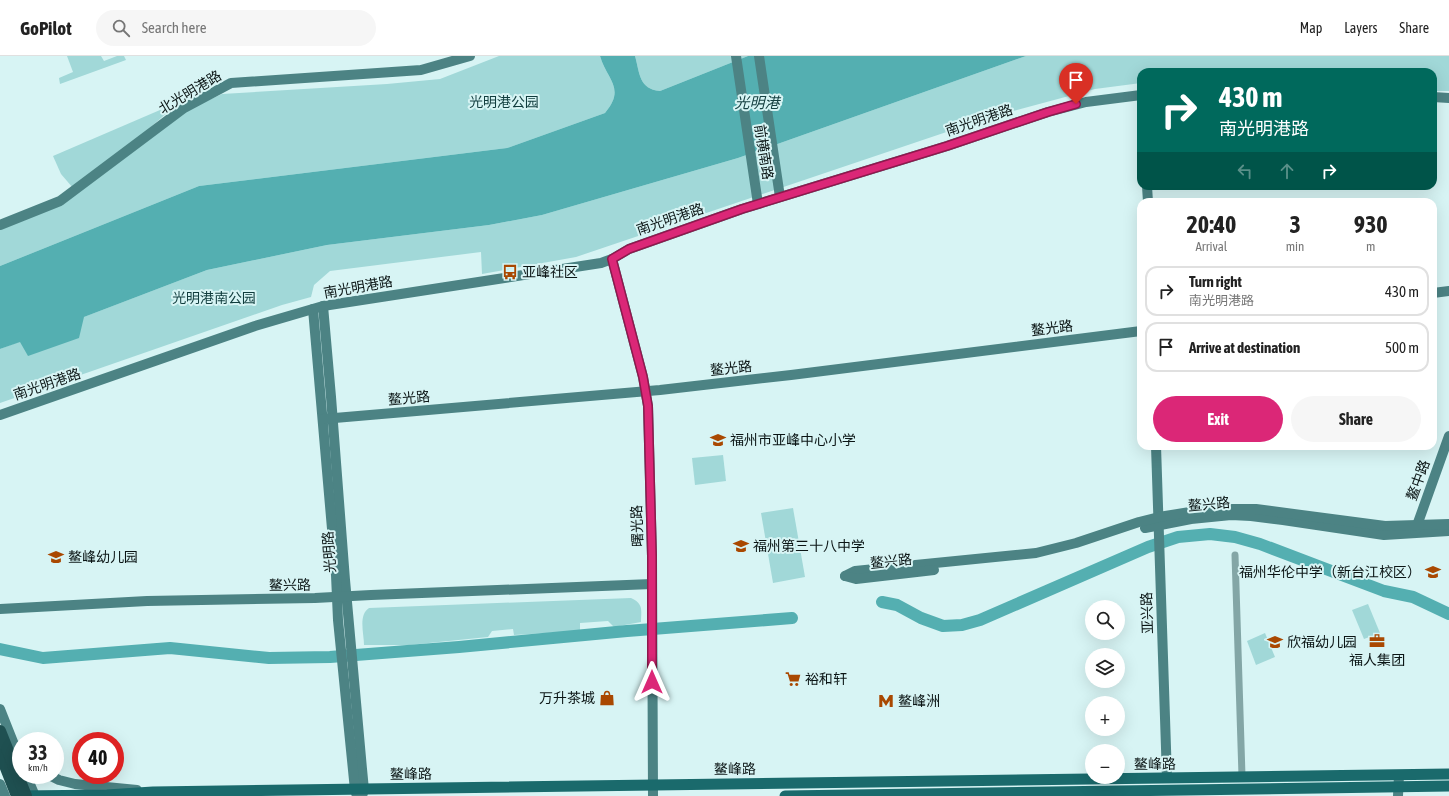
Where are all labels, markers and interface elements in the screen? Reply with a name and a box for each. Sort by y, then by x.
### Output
search box [96,10,376,46]
text: GoPilot [20,17,72,39]
icon: search [110,17,132,39]
text: Search here [142,19,206,36]
text: Map [1300,20,1322,36]
text: Layers [1344,20,1377,36]
text: Share [1399,20,1429,36]
pin [1059,63,1093,104]
street label: 北光明港路 [156,67,224,117]
icon: arrive [1065,69,1087,91]
text: 430 m [1219,81,1282,113]
icon: right [1153,84,1205,136]
park label: 光明港公园 [469,94,539,110]
water label: 光明港 [734,94,781,111]
street label: 南光明港路 [943,101,1015,139]
text: 南光明港路 [1219,118,1309,139]
street label: 前横南路 [752,123,776,181]
icon: left [1234,160,1256,182]
icon: ahead [1276,160,1298,182]
icon: right [1318,160,1340,182]
street label: 南光明港路 [634,200,706,238]
text: 20:40 [1186,211,1236,238]
text: 3 [1289,211,1301,238]
text: 930 [1354,211,1388,238]
text: Arrival [1195,239,1227,254]
text: min [1286,239,1304,254]
text: m [1366,239,1375,254]
bus stop icon: 亚峰社区 [501,263,519,281]
place label: 亚峰社区 [522,264,578,280]
street label: 南光明港路 [322,273,394,301]
text: Turn right [1189,273,1242,290]
icon: right [1155,280,1177,302]
text: 430 m [1385,283,1419,300]
park label: 光明港南公园 [172,290,256,306]
text: 南光明港路 [1189,293,1254,308]
street label: 鳌光路 [1030,318,1074,338]
icon: arrive [1155,336,1177,358]
text: Arrive at destination [1189,339,1300,356]
text: 500 m [1385,339,1419,356]
street label: 鳌光路 [709,358,753,378]
street label: 南光明港路 [11,365,83,403]
street label: 鳌光路 [387,388,431,408]
button: Exit [1153,396,1283,442]
button: Share [1291,396,1421,442]
school or university icon: 福州市亚峰中心小学 [709,431,727,449]
place label: 福州市亚峰中心小学 [730,432,856,448]
street label: 鳌中路 [1403,458,1433,502]
street label: 鳌兴路 [1187,494,1231,514]
street label: 曙光路 [628,505,646,547]
street label: 光明路 [320,530,338,574]
school or university icon: 福州第三十八中学 [732,537,750,555]
place label: 福州第三十八中学 [753,538,865,554]
school or university icon: 鳌峰幼儿园 [47,548,65,566]
place label: 鳌峰幼儿园 [68,549,138,565]
street label: 鳌兴路 [869,551,913,571]
school or university icon: 福州华伦中学（新台江校区） [1424,563,1442,581]
place label: 福州华伦中学（新台江校区） [1239,564,1421,580]
street label: 鳌兴路 [269,577,311,593]
street label: 亚兴路 [1138,592,1156,634]
map controls [1085,600,1125,784]
button: search [1085,600,1125,640]
office icon: 福人集团 [1368,632,1386,650]
school or university icon: 欣福幼儿园 [1266,633,1284,651]
place label: 欣福幼儿园 [1287,634,1357,650]
button: layers [1085,648,1125,688]
place label: 福人集团 [1349,652,1405,668]
position arrow [631,661,673,703]
supermarket icon: 裕和轩 [784,670,802,688]
place label: 裕和轩 [805,671,847,687]
shop icon: 万升茶城 [598,689,616,707]
place label: 万升茶城 [539,690,595,706]
metro station icon: 鳌峰洲 [877,692,895,710]
place label: 鳌峰洲 [898,693,940,709]
button: + [1085,696,1125,736]
speed limit sign: 40 [72,732,124,784]
text: 33 [29,741,47,764]
button: − [1085,744,1125,784]
street label: 鳌峰路 [1134,756,1176,772]
street label: 鳌峰路 [714,761,756,777]
text: km/h [28,762,48,773]
street label: 鳌峰路 [390,766,432,782]

